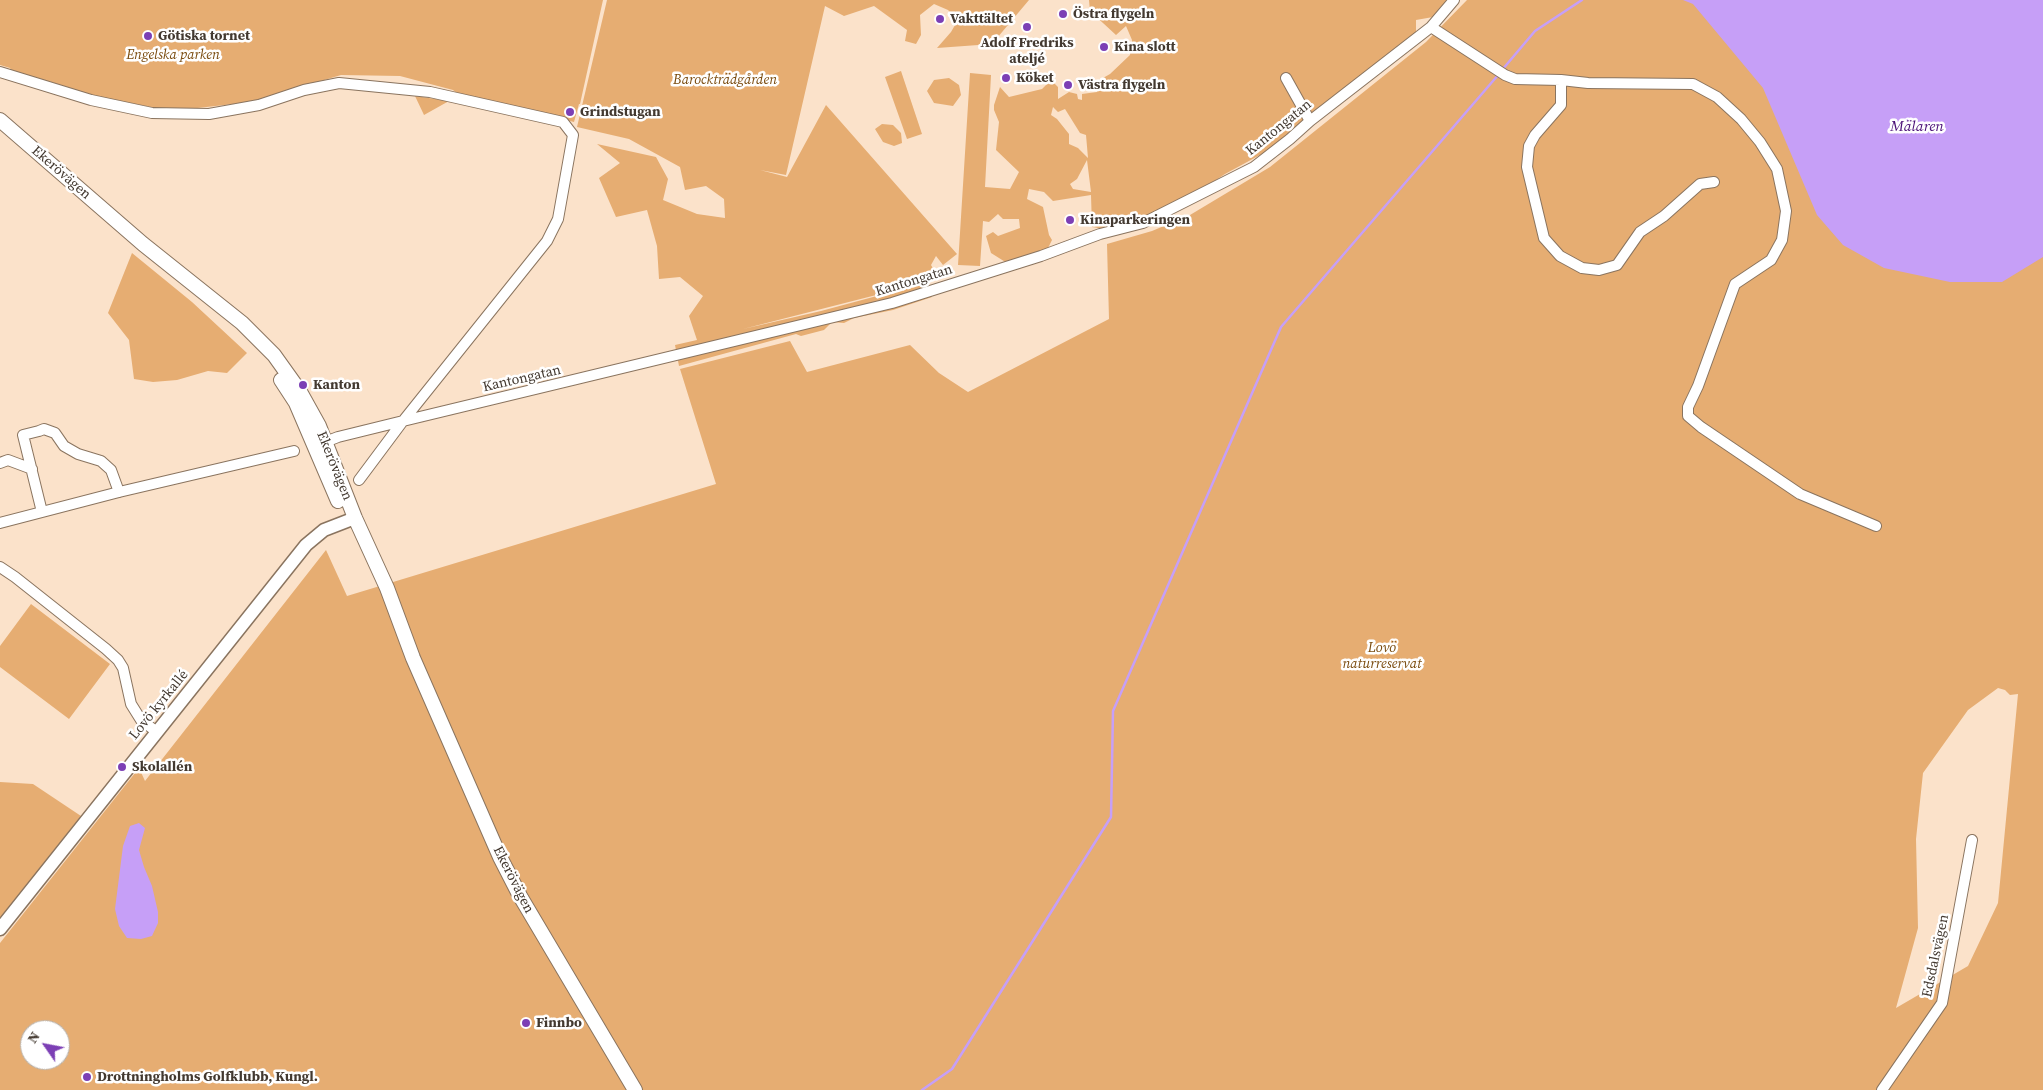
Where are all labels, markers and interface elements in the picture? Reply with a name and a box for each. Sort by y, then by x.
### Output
place label: Östra flygeln [1073,6,1154,22]
marker: Östra flygeln [1057,8,1069,20]
place label: Vakttältet [950,11,1013,27]
marker: Vakttältet [934,13,946,25]
marker: Adolf Fredriks ateljé [1021,21,1033,33]
place label: Götiska tornet [158,28,250,44]
marker: Götiska tornet [142,30,154,42]
place label: Adolf Fredriks ateljé [980,35,1074,68]
place label: Kina slott [1114,39,1176,55]
marker: Kina slott [1098,41,1110,53]
park label: Engelska parken [126,47,220,63]
place label: Köket [1016,70,1054,86]
park label: Barockträdgården [673,72,777,88]
marker: Köket [1000,72,1012,84]
place label: Västra flygeln [1078,77,1165,93]
marker: Västra flygeln [1062,79,1074,91]
street label: Kantongatan [1243,96,1315,160]
place label: Grindstugan [580,104,661,120]
marker: Grindstugan [564,106,576,118]
water label: Mälaren [1890,118,1944,136]
street label: Ekerövägen [28,143,94,203]
place label: Kinaparkeringen [1080,212,1190,228]
marker: Kinaparkeringen [1064,214,1076,226]
street label: Kantongatan [873,261,955,301]
street label: Kantongatan [481,362,563,396]
place label: Kanton [313,377,360,393]
marker: Kanton [297,379,309,391]
street label: Ekerövägen [313,429,355,503]
park label: Lovö naturreservat [1342,640,1422,672]
street label: Lovö kyrkallé [126,667,192,743]
place label: Skolallén [132,759,192,775]
marker: Skolallén [116,761,128,773]
street label: Ekerövägen [489,844,537,916]
street label: Edsdalsvägen [1919,913,1953,999]
place label: Finnbo [536,1015,582,1031]
marker: Finnbo [520,1017,532,1029]
north arrow [20,1020,70,1070]
text: N [22,1028,44,1047]
place label: Drottningholms Golfklubb, Kungl. [97,1069,318,1085]
marker: Drottningholms Golfklubb, Kungl. [81,1071,93,1083]

